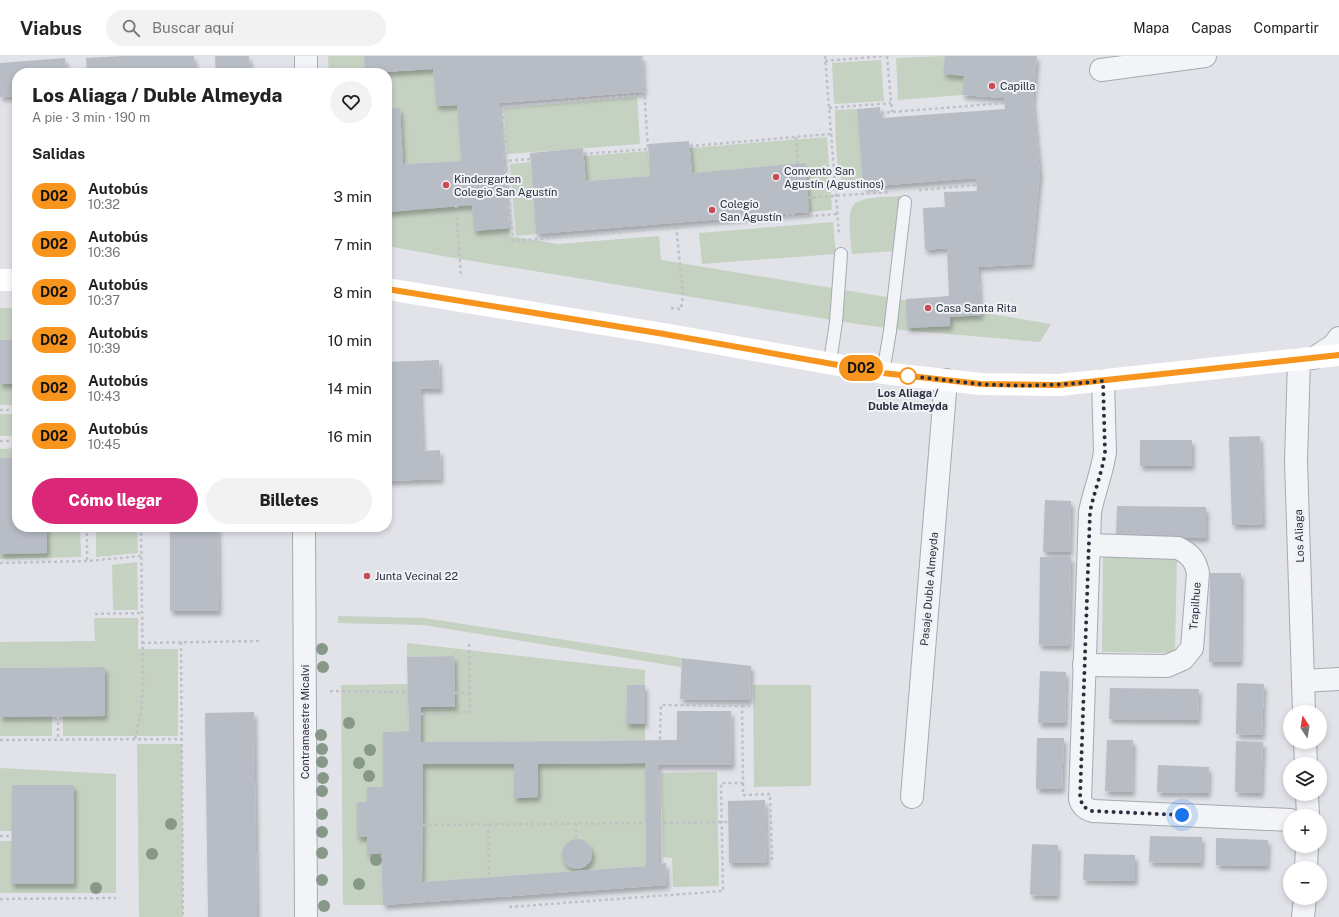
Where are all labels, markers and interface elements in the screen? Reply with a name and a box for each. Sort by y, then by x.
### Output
search box [106,10,386,46]
text: Viabus [20,17,82,39]
icon: search [120,17,142,39]
text: Buscar aquí [152,19,234,36]
text: Mapa [1133,20,1169,36]
text: Capas [1191,20,1232,36]
text: Compartir [1254,20,1319,36]
place label: Capilla [1000,80,1035,92]
button: heart [330,81,372,123]
marker: Capilla [987,81,997,91]
text: Los Aliaga / Duble Almeyda [32,84,282,106]
text: A pie · 3 min · 190 m [32,110,150,125]
text: Salidas [32,145,85,162]
place label: Convento San Agustín (Agustinos) [784,165,884,190]
marker: Convento San Agustín (Agustinos) [771,172,781,182]
place label: Kindergarten Colegio San Agustín [454,173,557,198]
text: Autobús [88,180,148,197]
marker: Kindergarten Colegio San Agustín [441,180,451,190]
text: D02 [40,188,68,204]
text: 3 min [333,188,372,205]
text: 10:32 [88,197,120,212]
place label: Colegio San Agustín [720,198,782,223]
marker: Colegio San Agustín [707,205,717,215]
text: Autobús [88,228,148,245]
text: D02 [40,236,68,252]
text: 7 min [334,236,372,253]
text: 10:36 [88,245,120,260]
text: Autobús [88,276,148,293]
text: D02 [40,284,68,300]
text: 8 min [333,284,372,301]
text: 10:37 [88,293,120,308]
place label: Casa Santa Rita [936,302,1017,314]
marker: Casa Santa Rita [923,303,933,313]
text: Autobús [88,324,148,341]
text: D02 [40,332,68,348]
text: 10 min [328,332,372,349]
text: 10:39 [88,341,120,356]
line badge: D02 [838,355,884,381]
text: D02 [847,360,875,376]
marker: Los Aliaga / Duble Almeyda [899,367,917,385]
text: Autobús [88,372,148,389]
text: D02 [40,380,68,396]
text: 14 min [327,380,372,397]
place label: Los Aliaga / Duble Almeyda [868,387,948,412]
text: 10:43 [88,389,120,404]
text: Autobús [88,420,148,437]
text: D02 [40,428,68,444]
text: 16 min [327,428,372,445]
text: 10:45 [88,437,120,452]
button: Cómo llegar [32,478,198,524]
button: Billetes [206,478,372,524]
street label: Los Aliaga [1292,509,1306,563]
street label: Pasaje Duble Almeyda [918,532,940,646]
place label: Junta Vecinal 22 [375,570,458,582]
marker: Junta Vecinal 22 [362,571,372,581]
street label: Trapilhue [1187,582,1203,630]
street label: Contramaestre Micalvi [299,665,311,779]
north arrow [1283,705,1327,749]
map controls [1283,705,1327,905]
button: layers [1283,757,1327,801]
your location [1172,805,1192,825]
button: + [1283,809,1327,853]
button: − [1283,861,1327,905]

